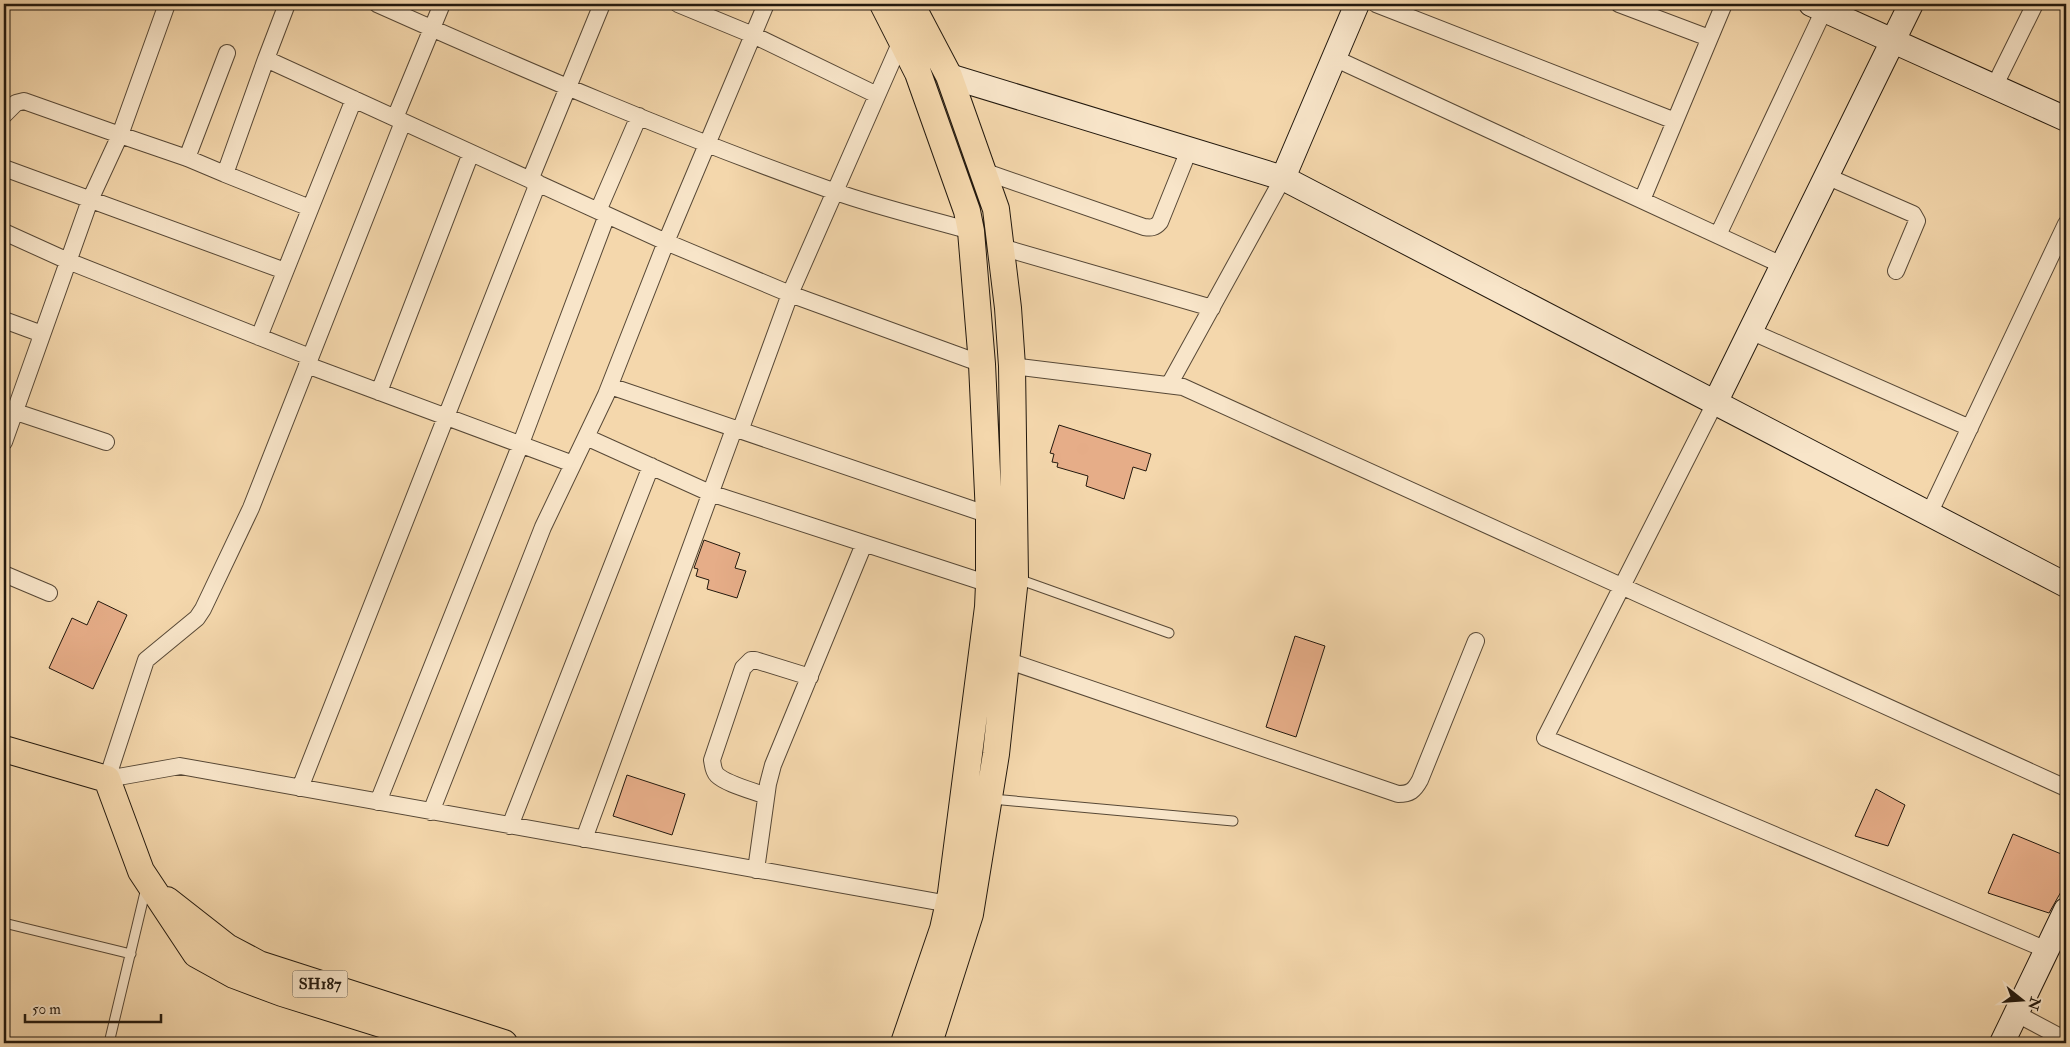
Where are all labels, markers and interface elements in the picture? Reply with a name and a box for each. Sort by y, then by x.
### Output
road number: SH187 [292,971,348,998]
north arrow [1998,974,2048,1024]
scale bar [25,992,161,1024]
text: N [2024,994,2044,1013]
text: 50 m [32,1000,61,1019]

